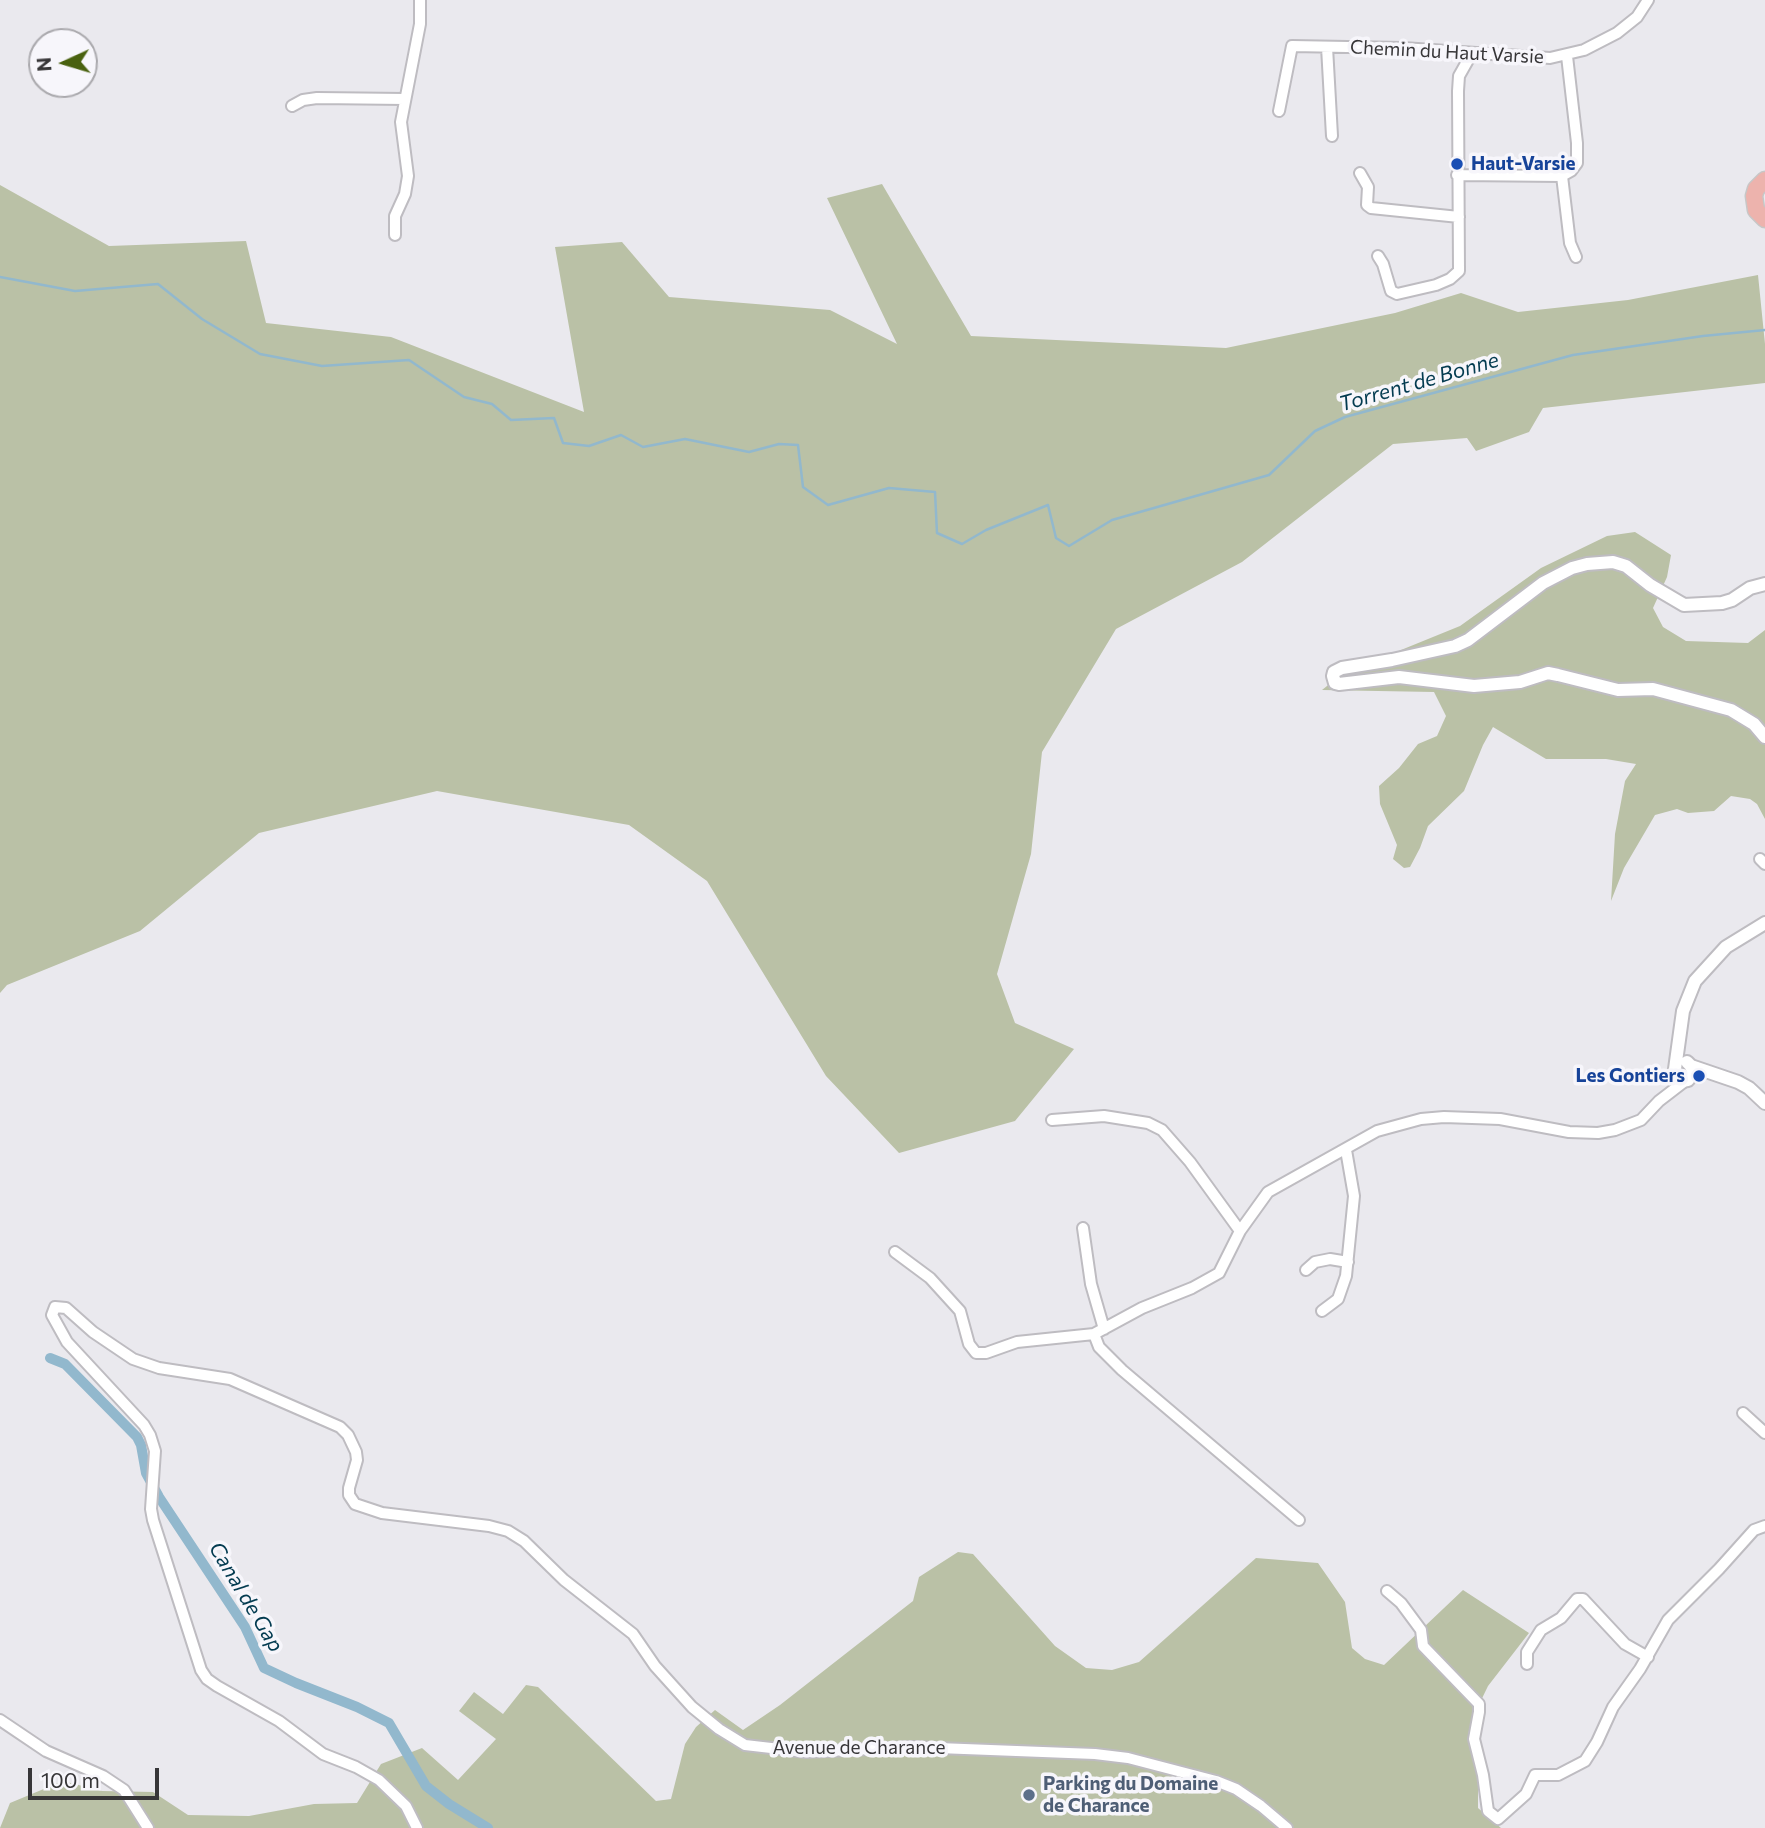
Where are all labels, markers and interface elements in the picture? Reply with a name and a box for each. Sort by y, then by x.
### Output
north arrow [28,28,98,98]
street label: Chemin du Haut Varsie [1349,36,1545,68]
text: N [32,56,56,72]
place label: Haut-Varsie [1471,153,1576,175]
marker: Haut-Varsie [1449,156,1465,172]
water label: Torrent de Bonne [1336,347,1502,417]
place label: Les Gontiers [1576,1065,1685,1087]
marker: Les Gontiers [1691,1068,1707,1084]
water label: Canal de Gap [203,1537,289,1657]
street label: Avenue de Charance [772,1737,946,1759]
scale bar [32,1755,163,1799]
text: 100 m [41,1767,100,1792]
place label: Parking du Domaine de Charance [1043,1773,1218,1817]
marker: Parking du Domaine de Charance [1021,1787,1037,1803]

